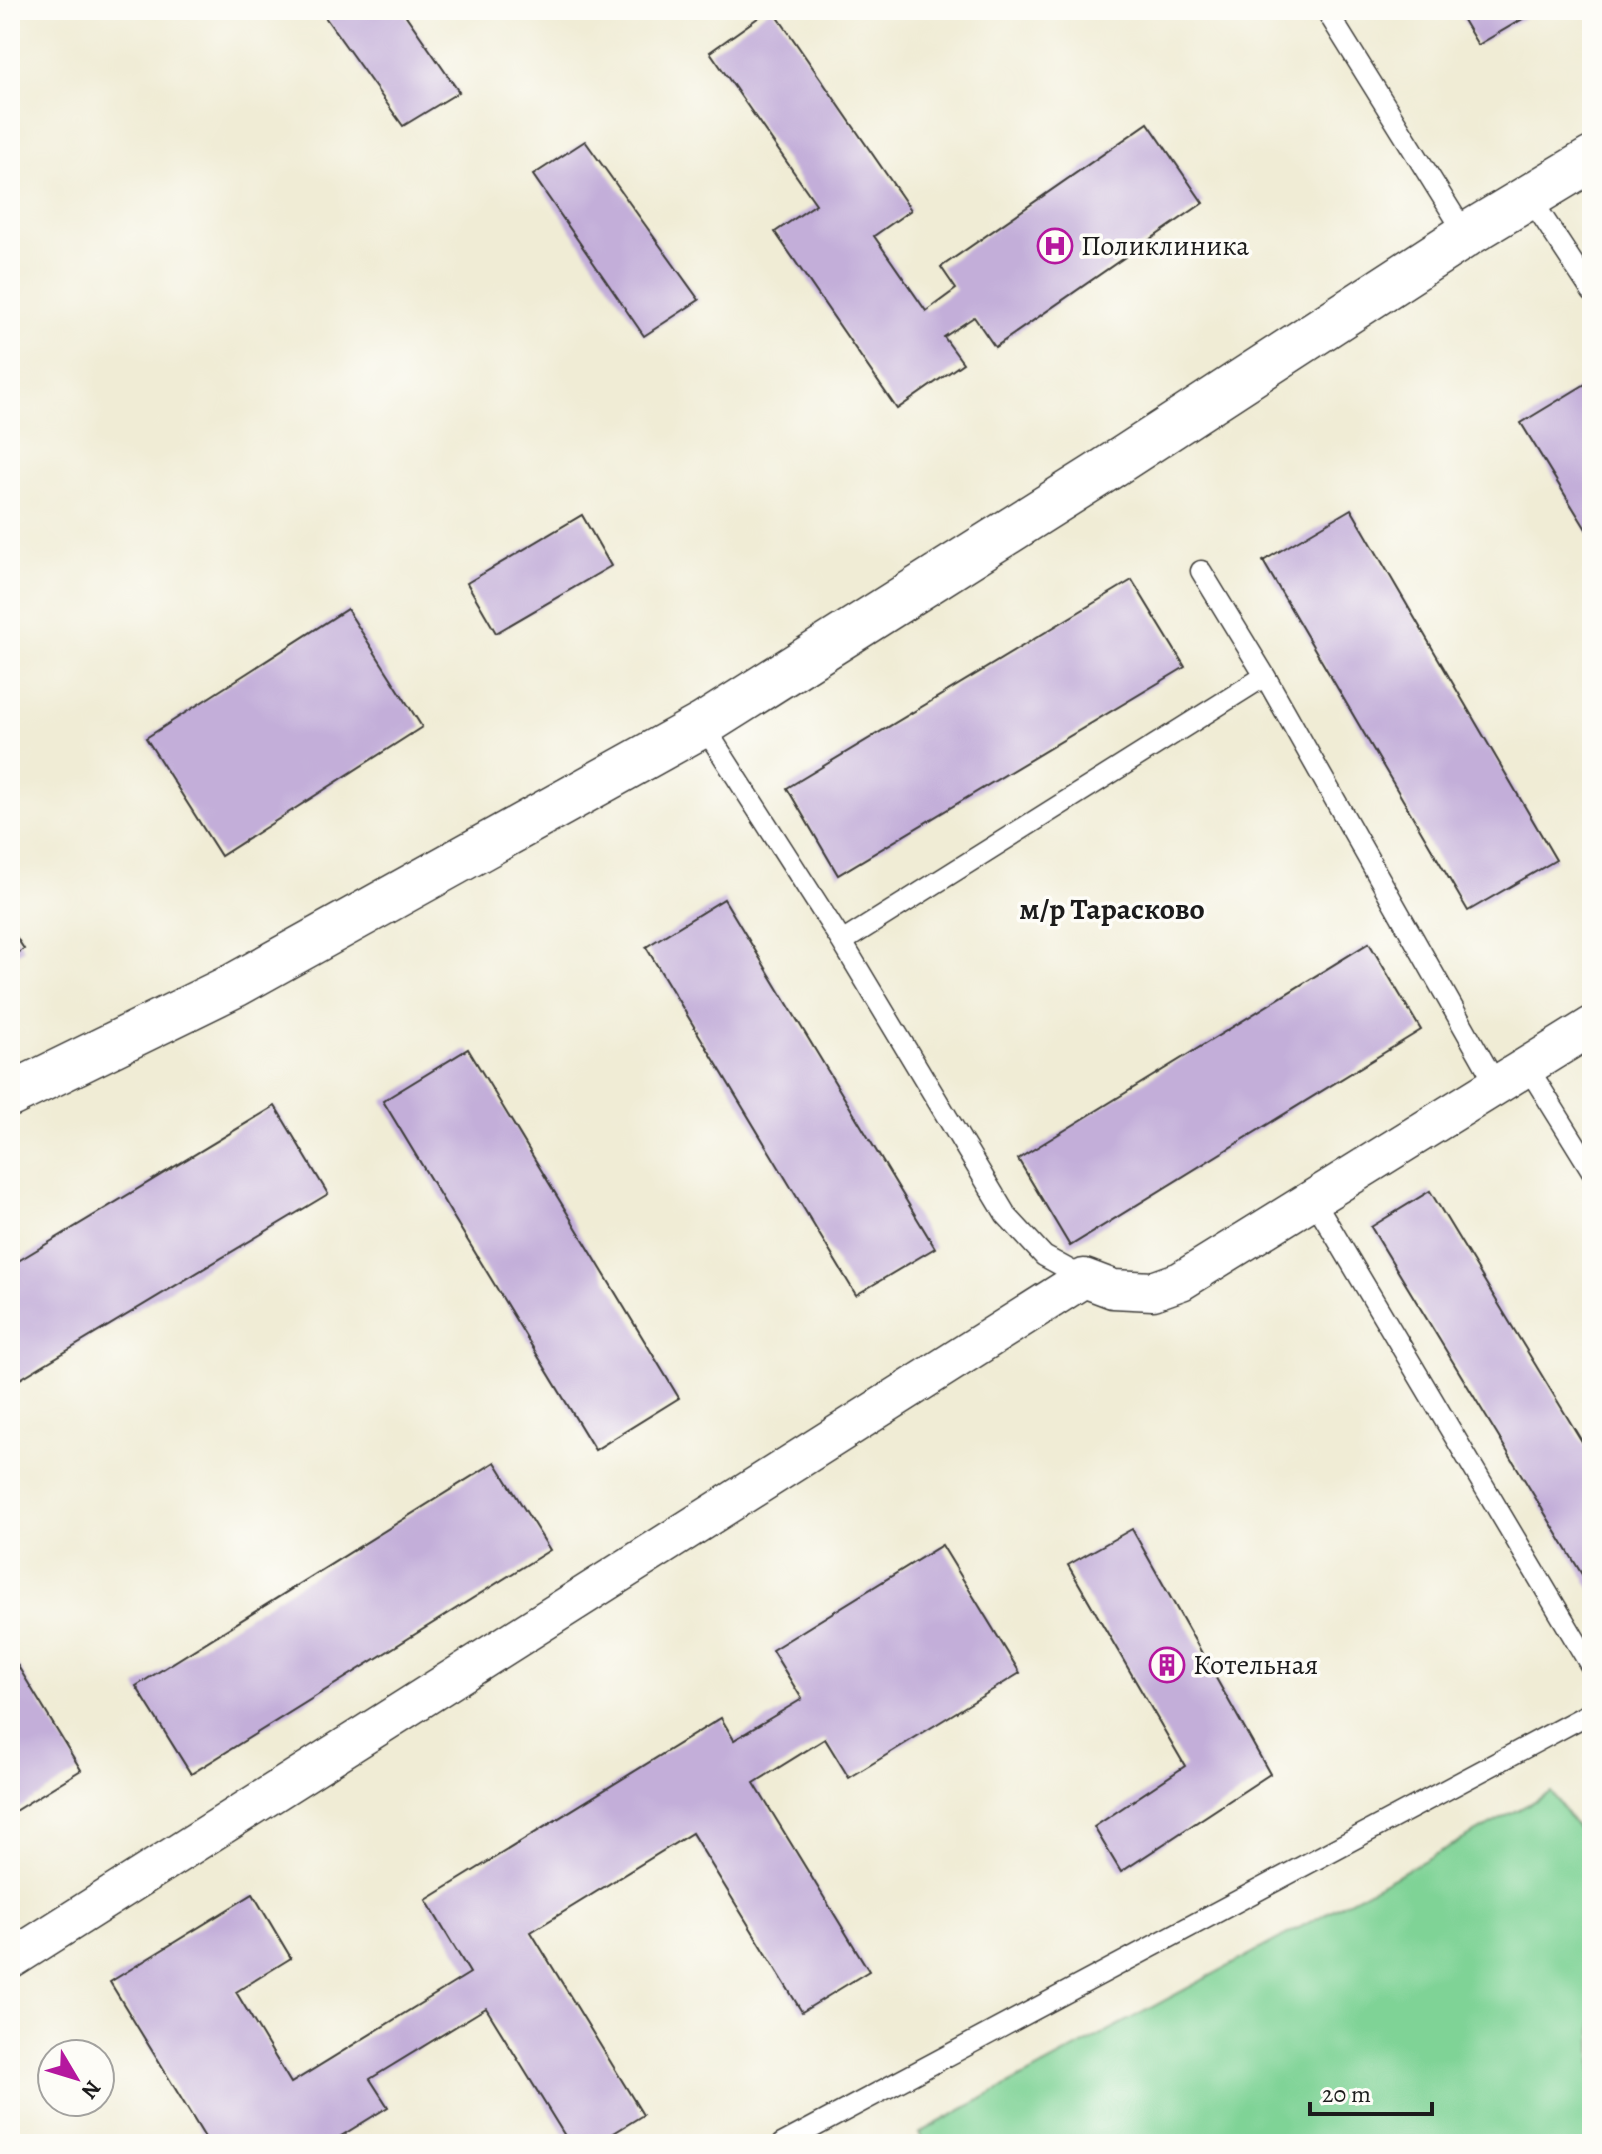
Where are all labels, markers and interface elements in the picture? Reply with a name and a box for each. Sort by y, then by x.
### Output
hospital icon: Поликлиника [1036,227,1074,265]
place label: Поликлиника [1081,227,1249,265]
district label: м/р Тарасково [1019,889,1205,929]
building icon: Котельная [1148,1646,1186,1684]
place label: Котельная [1193,1646,1318,1684]
north arrow [36,2038,116,2118]
scale bar [1310,2066,1432,2116]
text: N [74,2074,108,2105]
text: 20 m [1322,2078,1371,2110]

